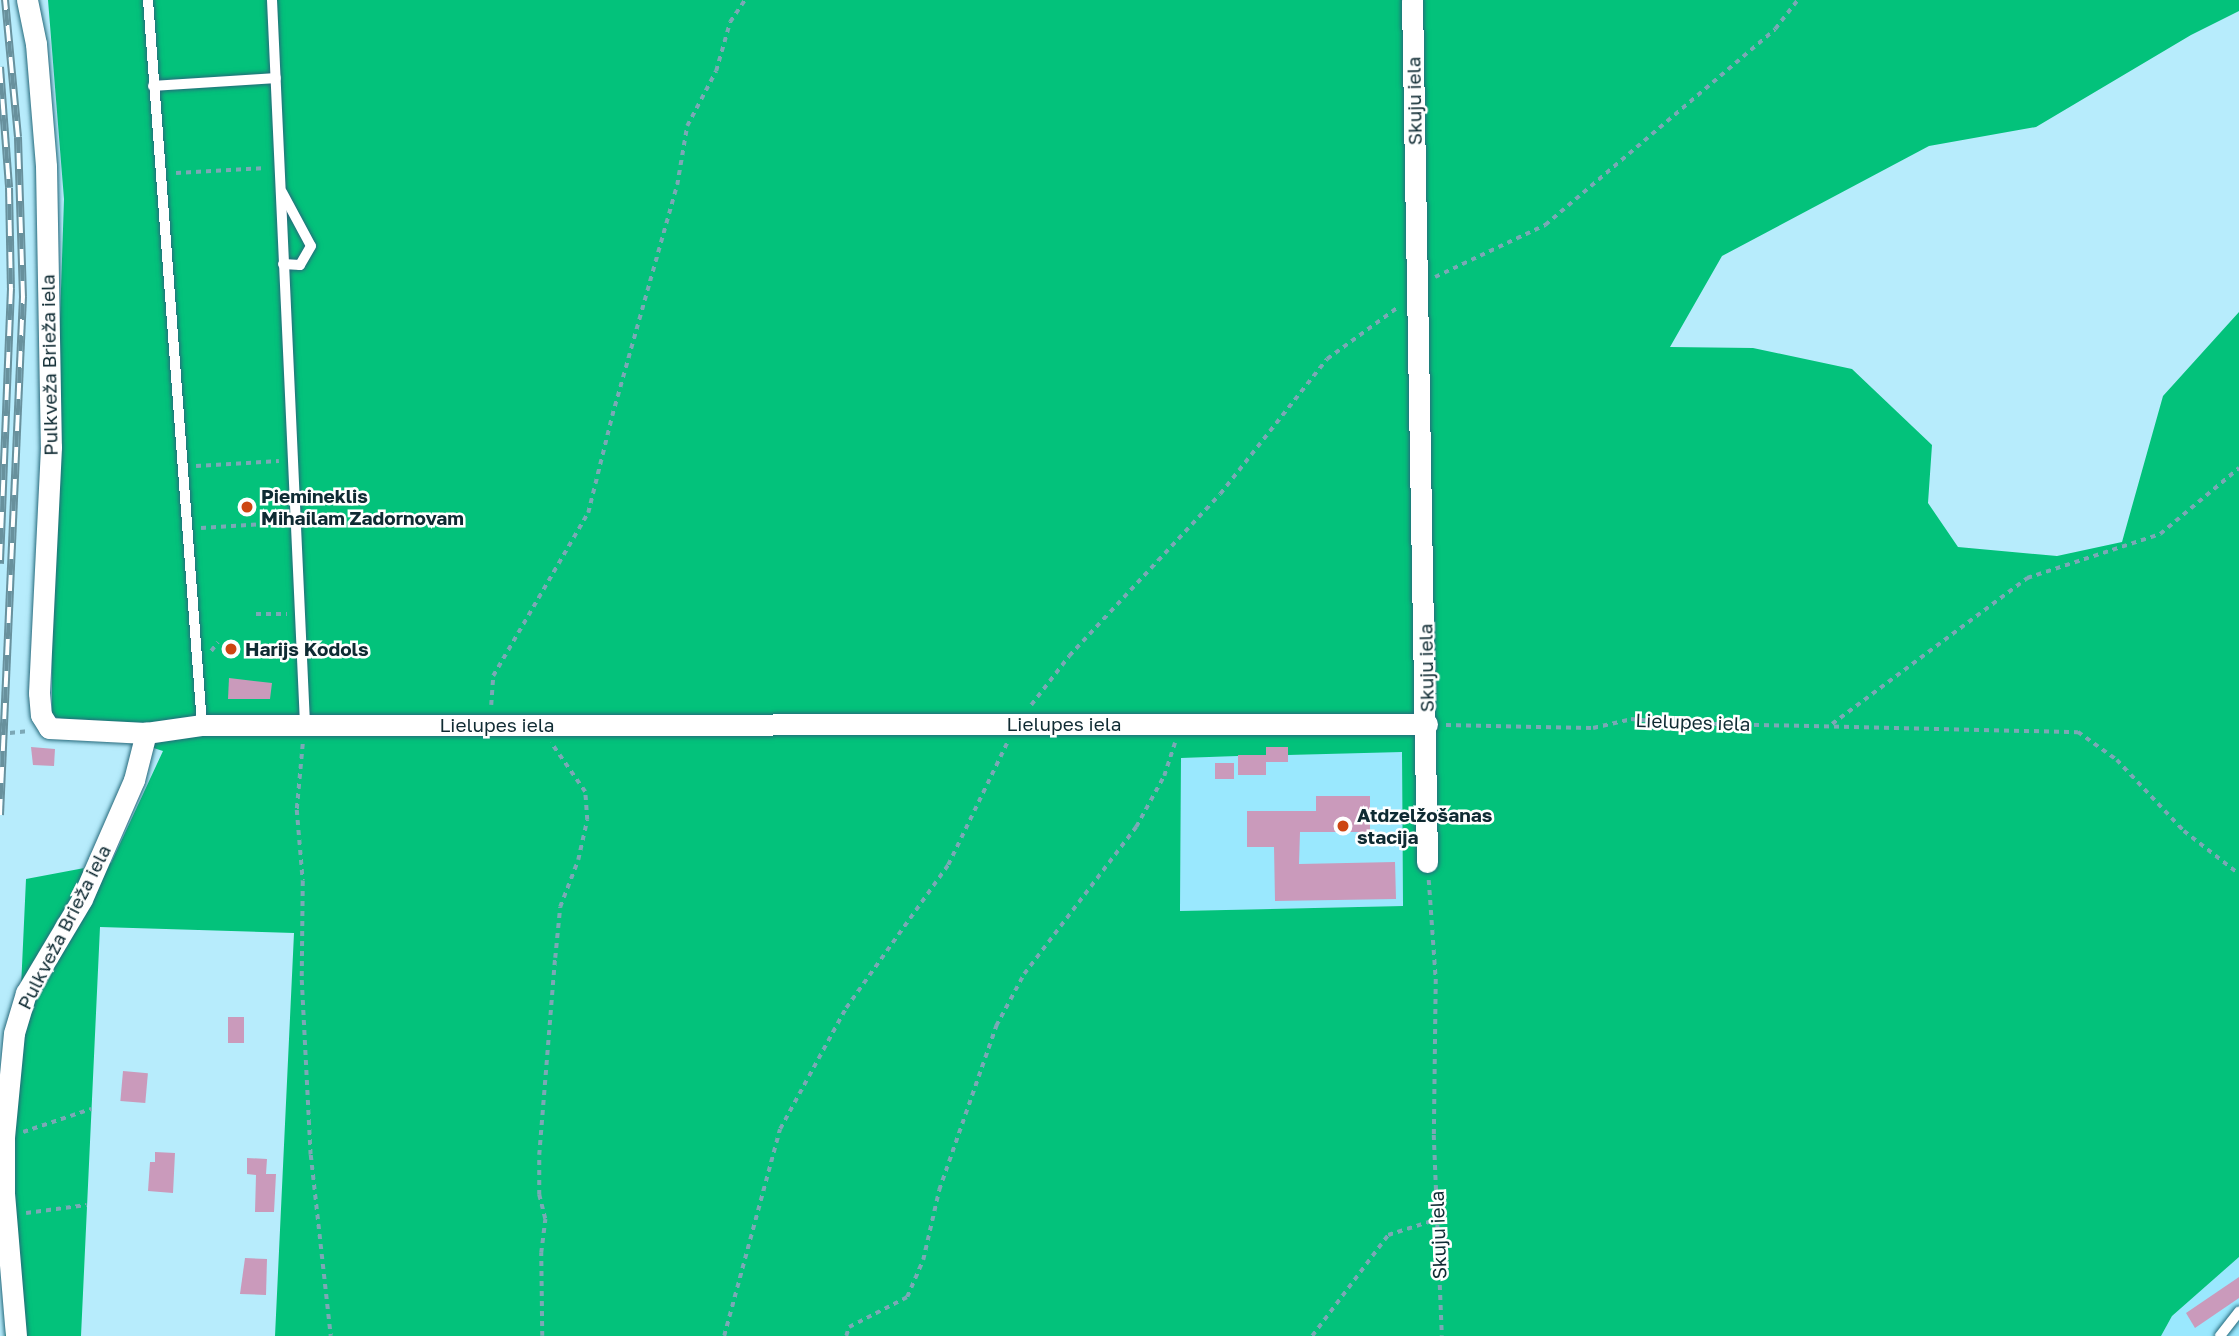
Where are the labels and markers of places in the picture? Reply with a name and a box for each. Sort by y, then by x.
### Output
place label: Piemineklis Mihailam Zadornovam [261,485,464,529]
marker: Piemineklis Mihailam Zadornovam [239,499,255,515]
place label: Harijs Kodols [245,638,369,660]
marker: Harijs Kodols [223,641,239,657]
place label: Atdzelžošanas stacija [1357,804,1492,848]
marker: Atdzelžošanas stacija [1335,818,1351,834]

